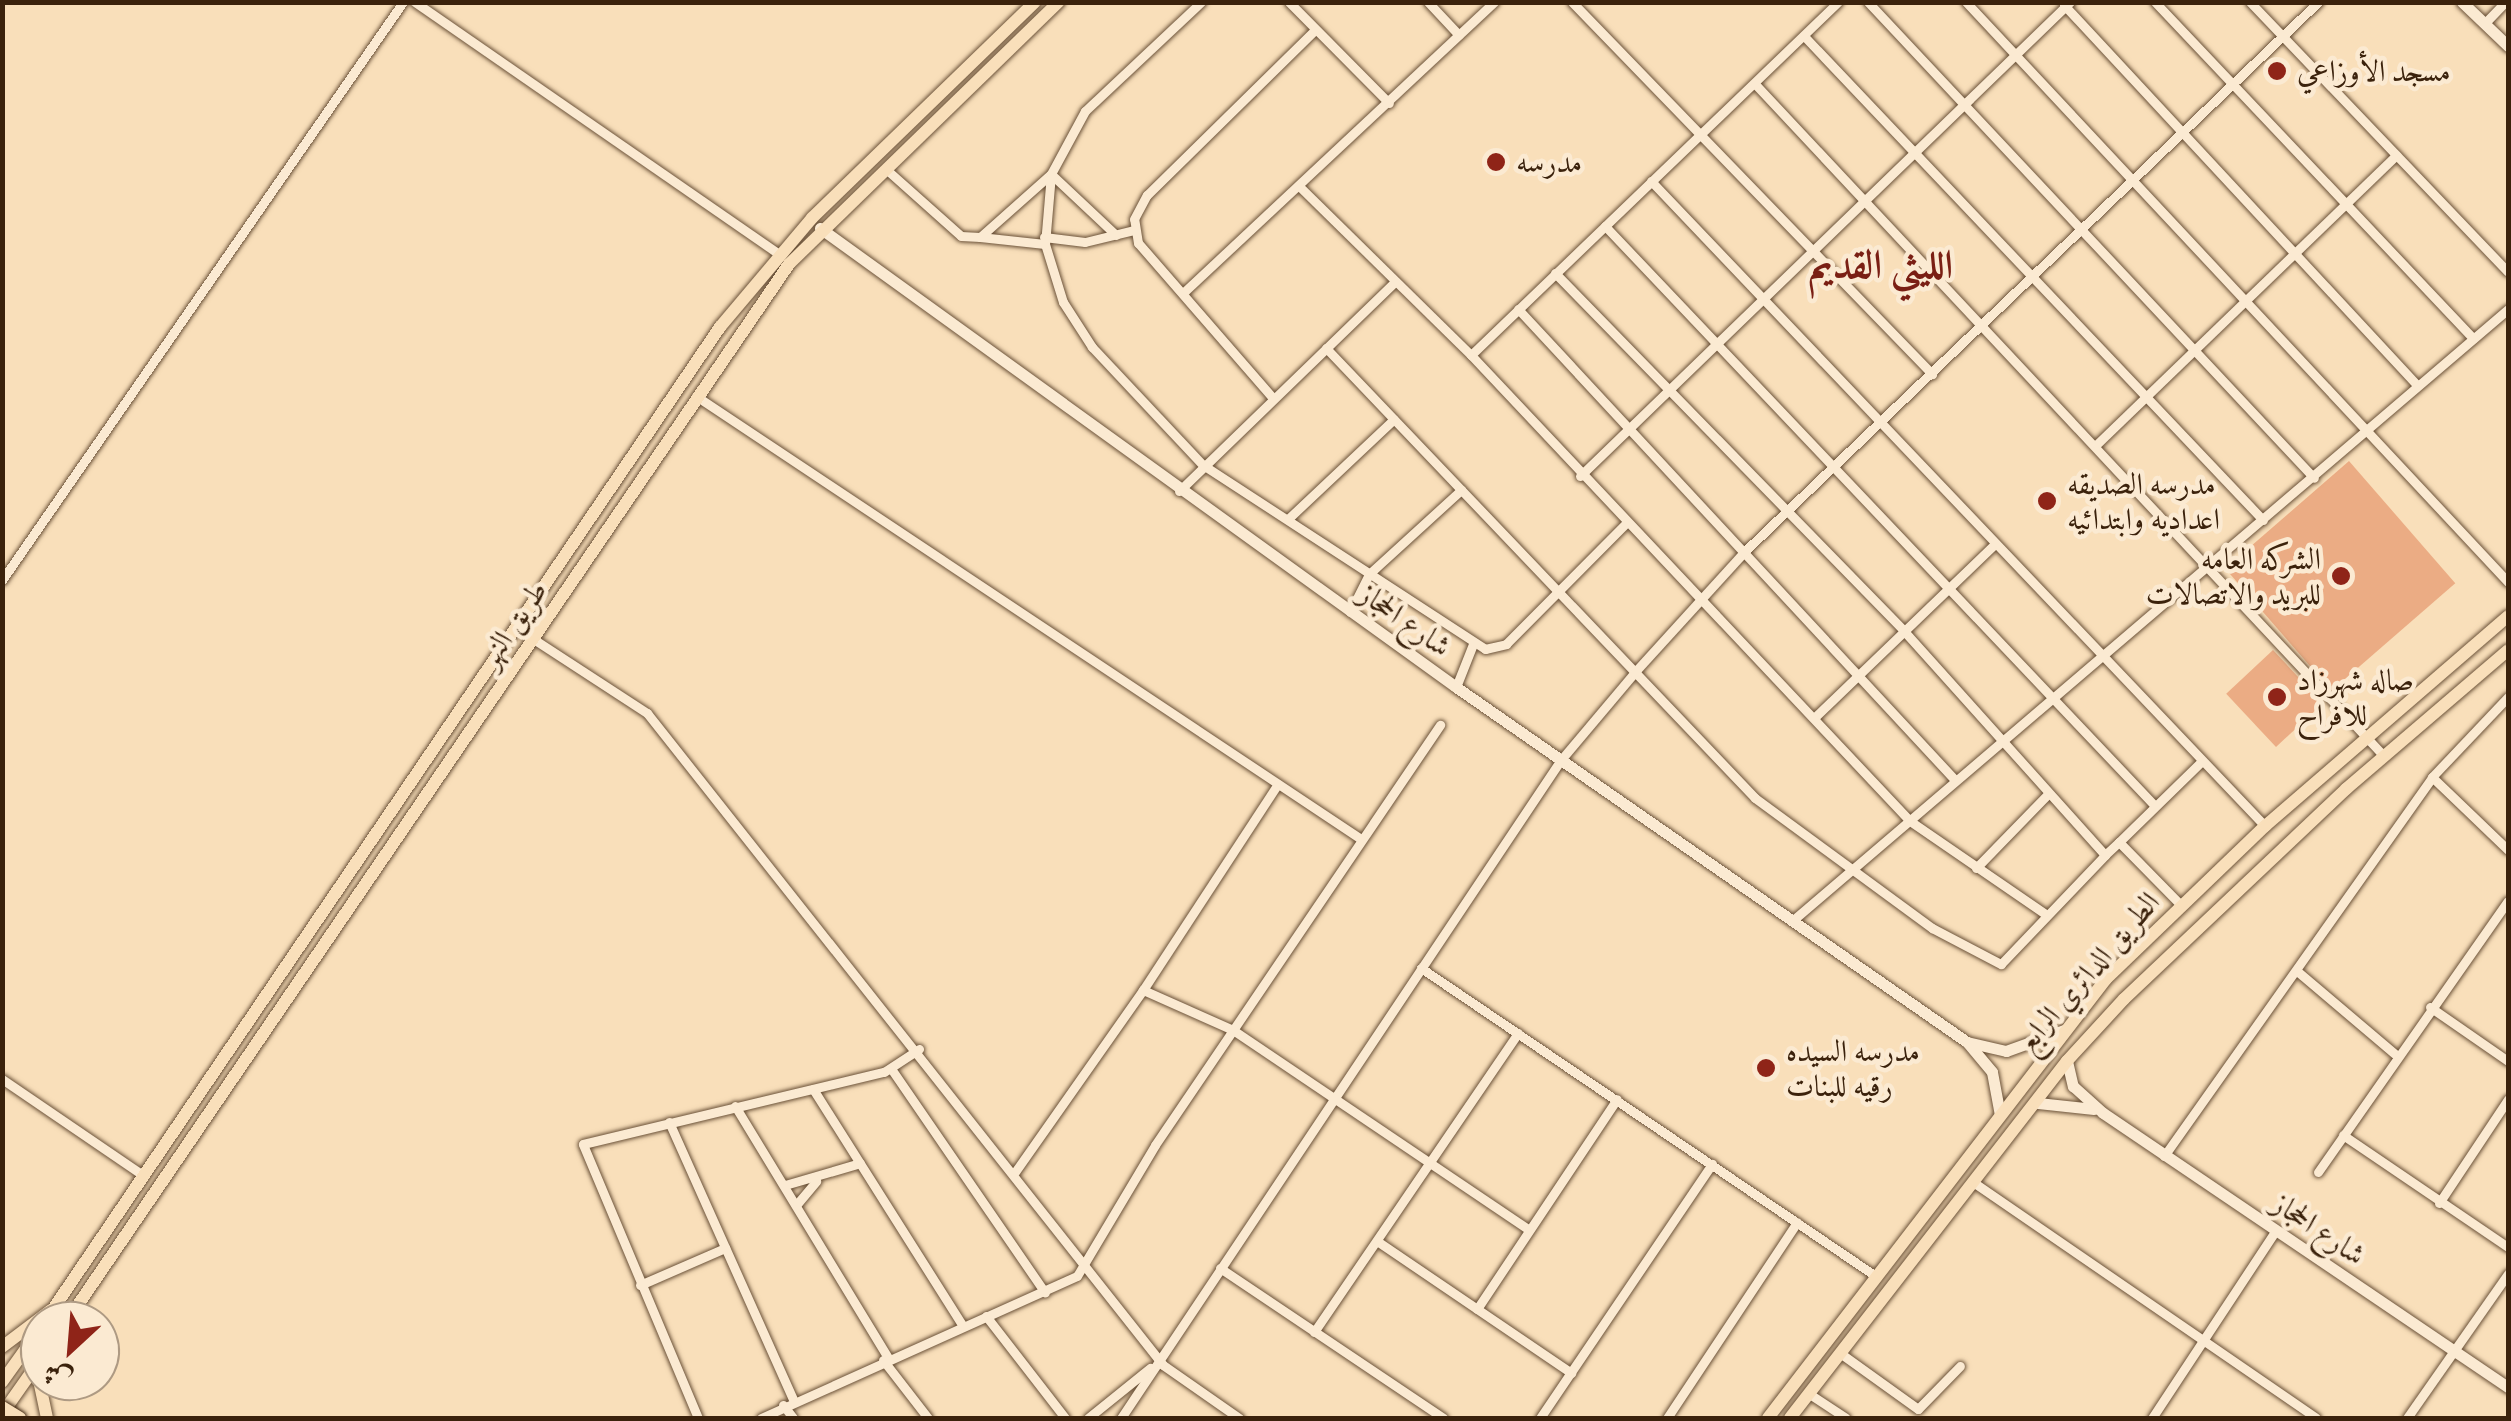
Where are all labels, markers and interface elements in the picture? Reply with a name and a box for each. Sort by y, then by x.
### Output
place label: مسجد الأوزاعي [2297,53,2451,89]
marker: مسجد الأوزاعي [2266,60,2288,82]
place label: مدرسه [1516,144,1582,180]
marker: مدرسه [1485,151,1507,173]
district label: الليثي القديم [1809,241,1953,289]
place label: مدرسه الصديقه اعداديه وابتدائيه [2067,466,2220,536]
marker: مدرسه الصديقه اعداديه وابتدائيه [2036,490,2058,512]
place label: الشركه العامه للبريد والاتصالات [2146,541,2321,612]
marker: الشركه العامه للبريد والاتصالات [2330,565,2352,587]
street label: طريق النهر [471,574,555,674]
street label: شارع الحجاز [1352,575,1458,665]
place label: صاله شهرزاد للافراح [2297,662,2414,732]
marker: صاله شهرزاد للافراح [2266,686,2288,708]
street label: الطريق الدائري الرابع [2009,885,2167,1059]
place label: مدرسه السيده رقيه للبنات [1786,1033,1920,1104]
marker: مدرسه السيده رقيه للبنات [1755,1057,1777,1079]
street label: شارع الحجاز [2266,1185,2372,1273]
north arrow [20,1301,120,1401]
text: ش [37,1355,78,1398]

